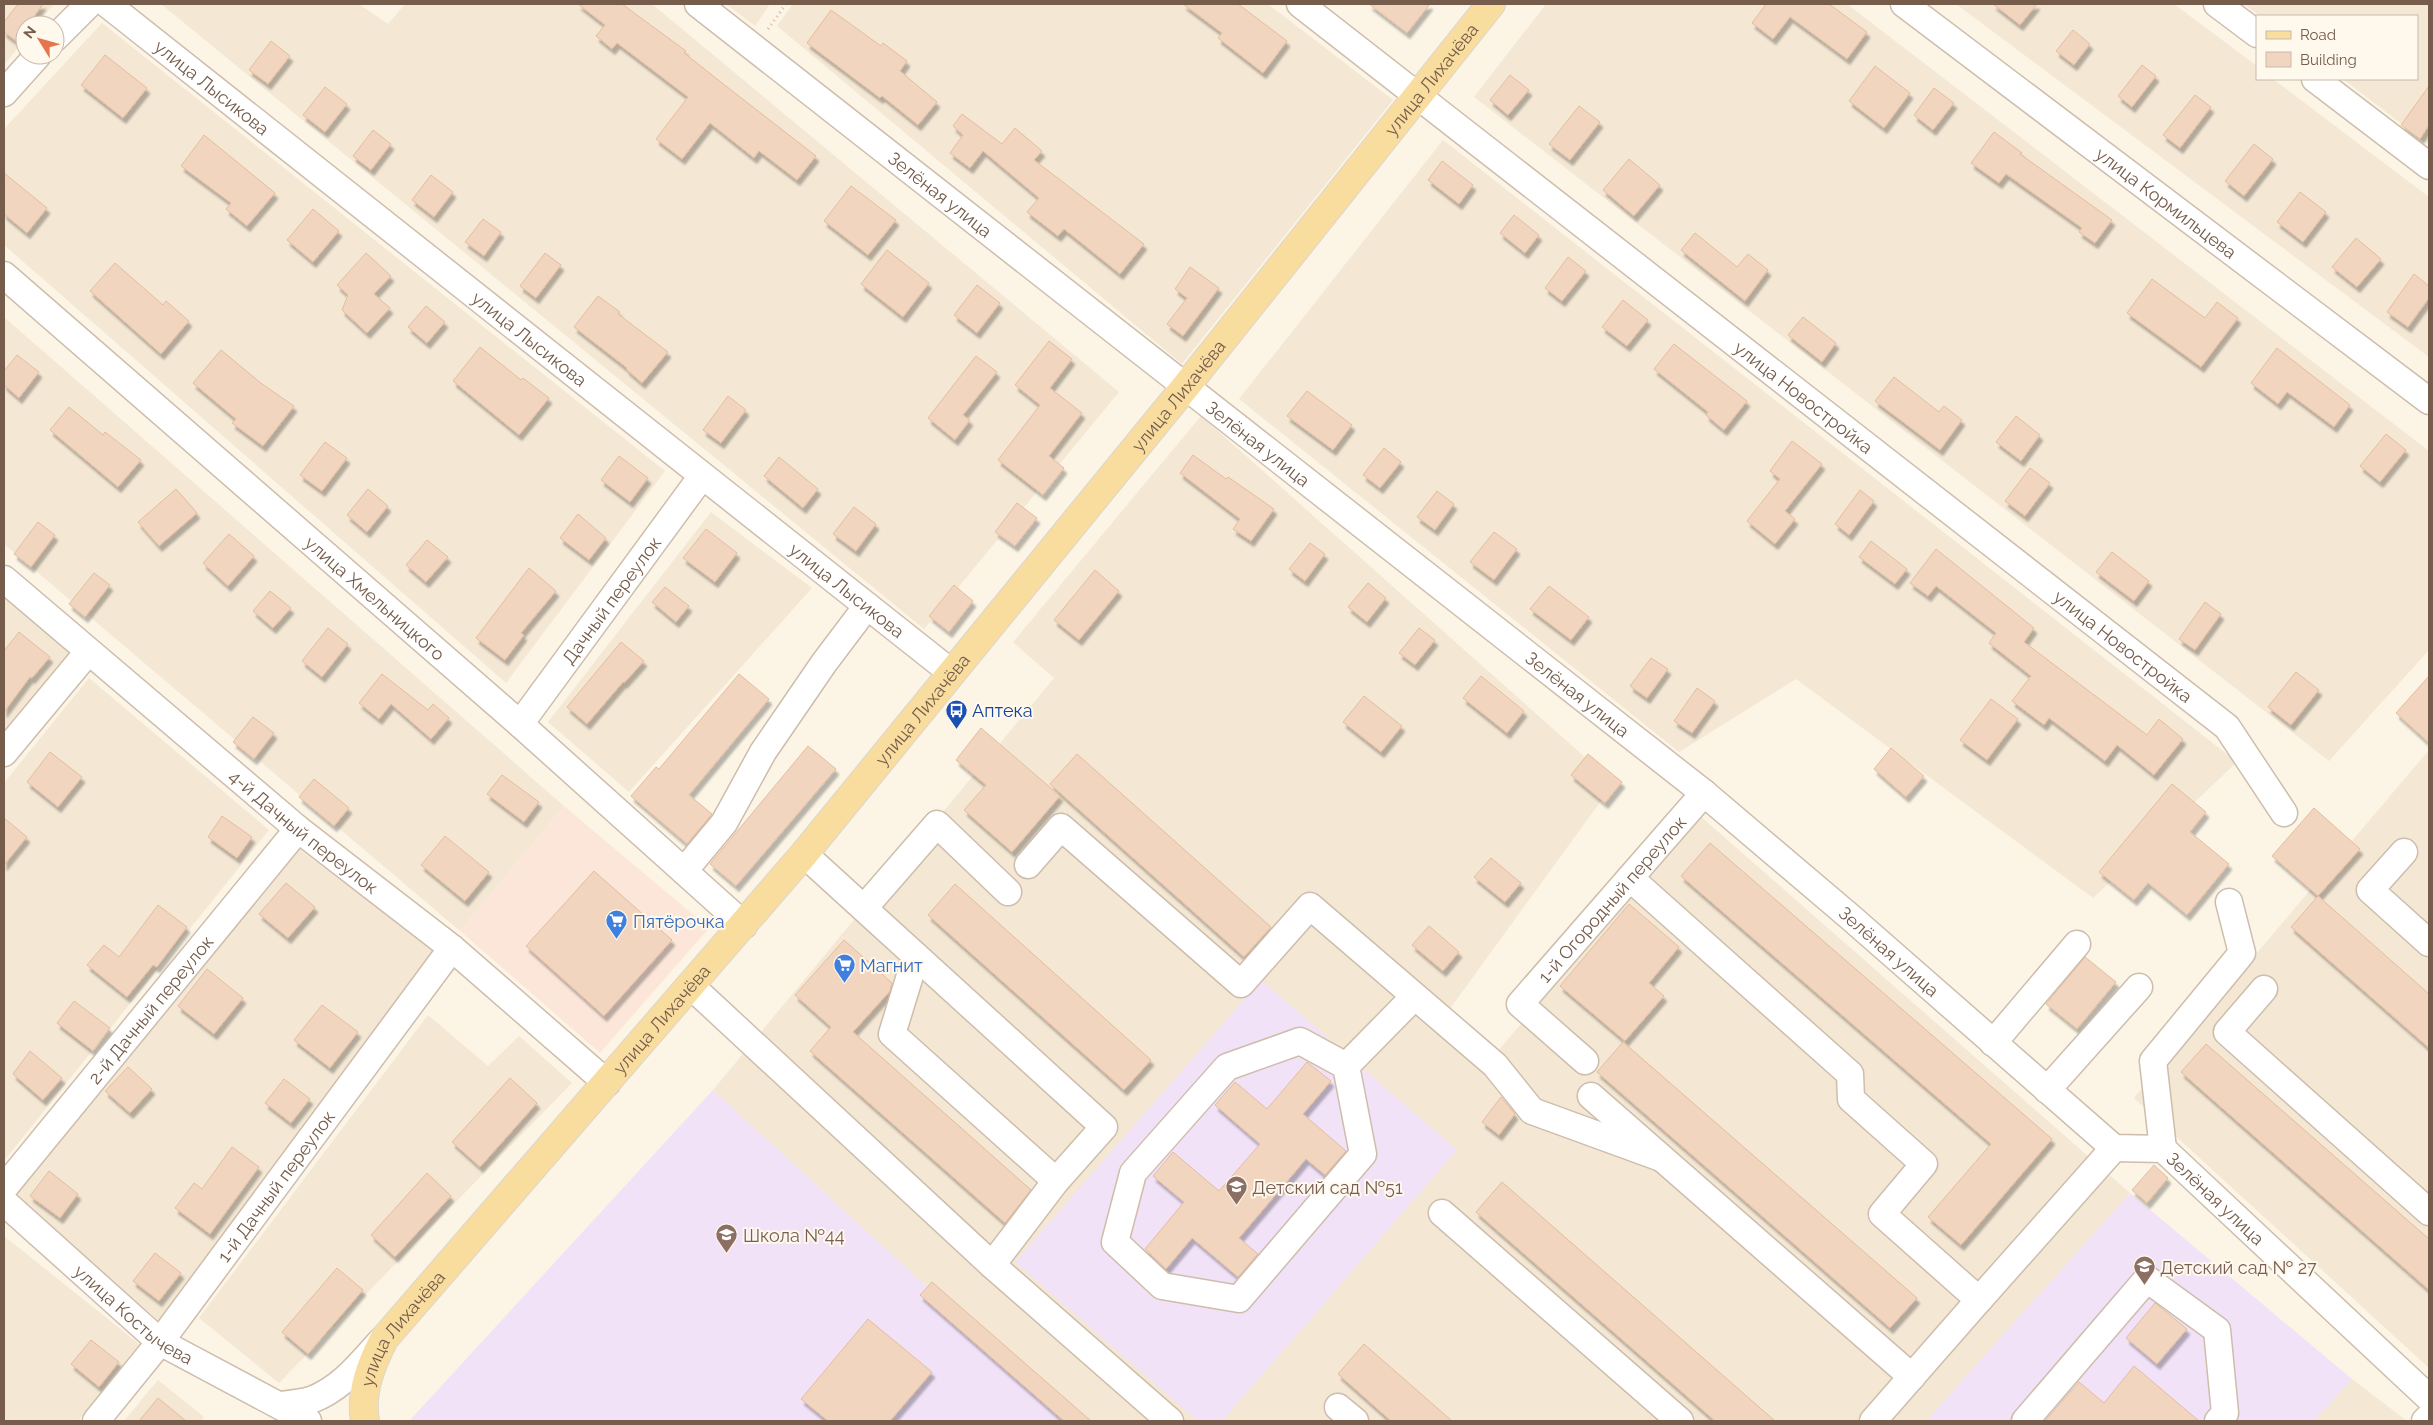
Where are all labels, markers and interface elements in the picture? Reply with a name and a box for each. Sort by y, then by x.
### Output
north arrow [15,15,65,65]
legend [2256,15,2418,80]
street label: улица Лихачёва [1380,19,1482,139]
text: N [20,23,39,41]
text: Road [2300,26,2336,44]
street label: улица Лысикова [150,35,274,139]
text: Building [2300,51,2357,69]
street label: улица Кормильцева [2092,142,2241,262]
street label: Зелёная улица [884,147,996,241]
street label: улица Лысикова [468,287,591,390]
street label: улица Лихачёва [1127,335,1229,455]
street label: улица Новостройка [1730,336,1877,458]
street label: Зелёная улица [1202,396,1314,491]
street label: улица Хмельницкого [301,531,450,665]
street label: Дачный переулок [557,532,665,668]
street label: улица Лысикова [786,538,909,642]
street label: улица Новостройка [2050,586,2197,707]
street label: Зелёная улица [1522,647,1634,741]
street label: улица Лихачёва [870,649,974,769]
bus stop icon: Аптека [944,698,968,729]
place label: Аптека [972,700,1033,721]
street label: 4-й Дачный переулок [225,765,383,898]
street label: 1-й Огородный переулок [1533,811,1690,987]
street label: Зелёная улица [1835,902,1943,1001]
supermarket icon: Пятёрочка [605,909,629,940]
place label: Пятёрочка [633,911,725,932]
street label: 2-й Дачный переулок [84,931,217,1088]
supermarket icon: Магнит [832,953,856,984]
place label: Магнит [860,955,923,976]
street label: улица Лихачёва [608,960,714,1078]
street label: 1-й Дачный переулок [213,1106,339,1266]
street label: Зелёная улица [2163,1148,2269,1249]
school or university icon: Детский сад №51 [1224,1175,1248,1206]
place label: Детский сад №51 [1252,1177,1403,1198]
school or university icon: Школа №44 [715,1223,739,1254]
place label: Школа №44 [743,1225,845,1246]
school or university icon: Детский сад № 27 [2132,1255,2156,1286]
place label: Детский сад № 27 [2160,1257,2317,1278]
street label: улица Костычева [70,1260,197,1368]
street label: улица Лихачёва [356,1266,449,1389]

